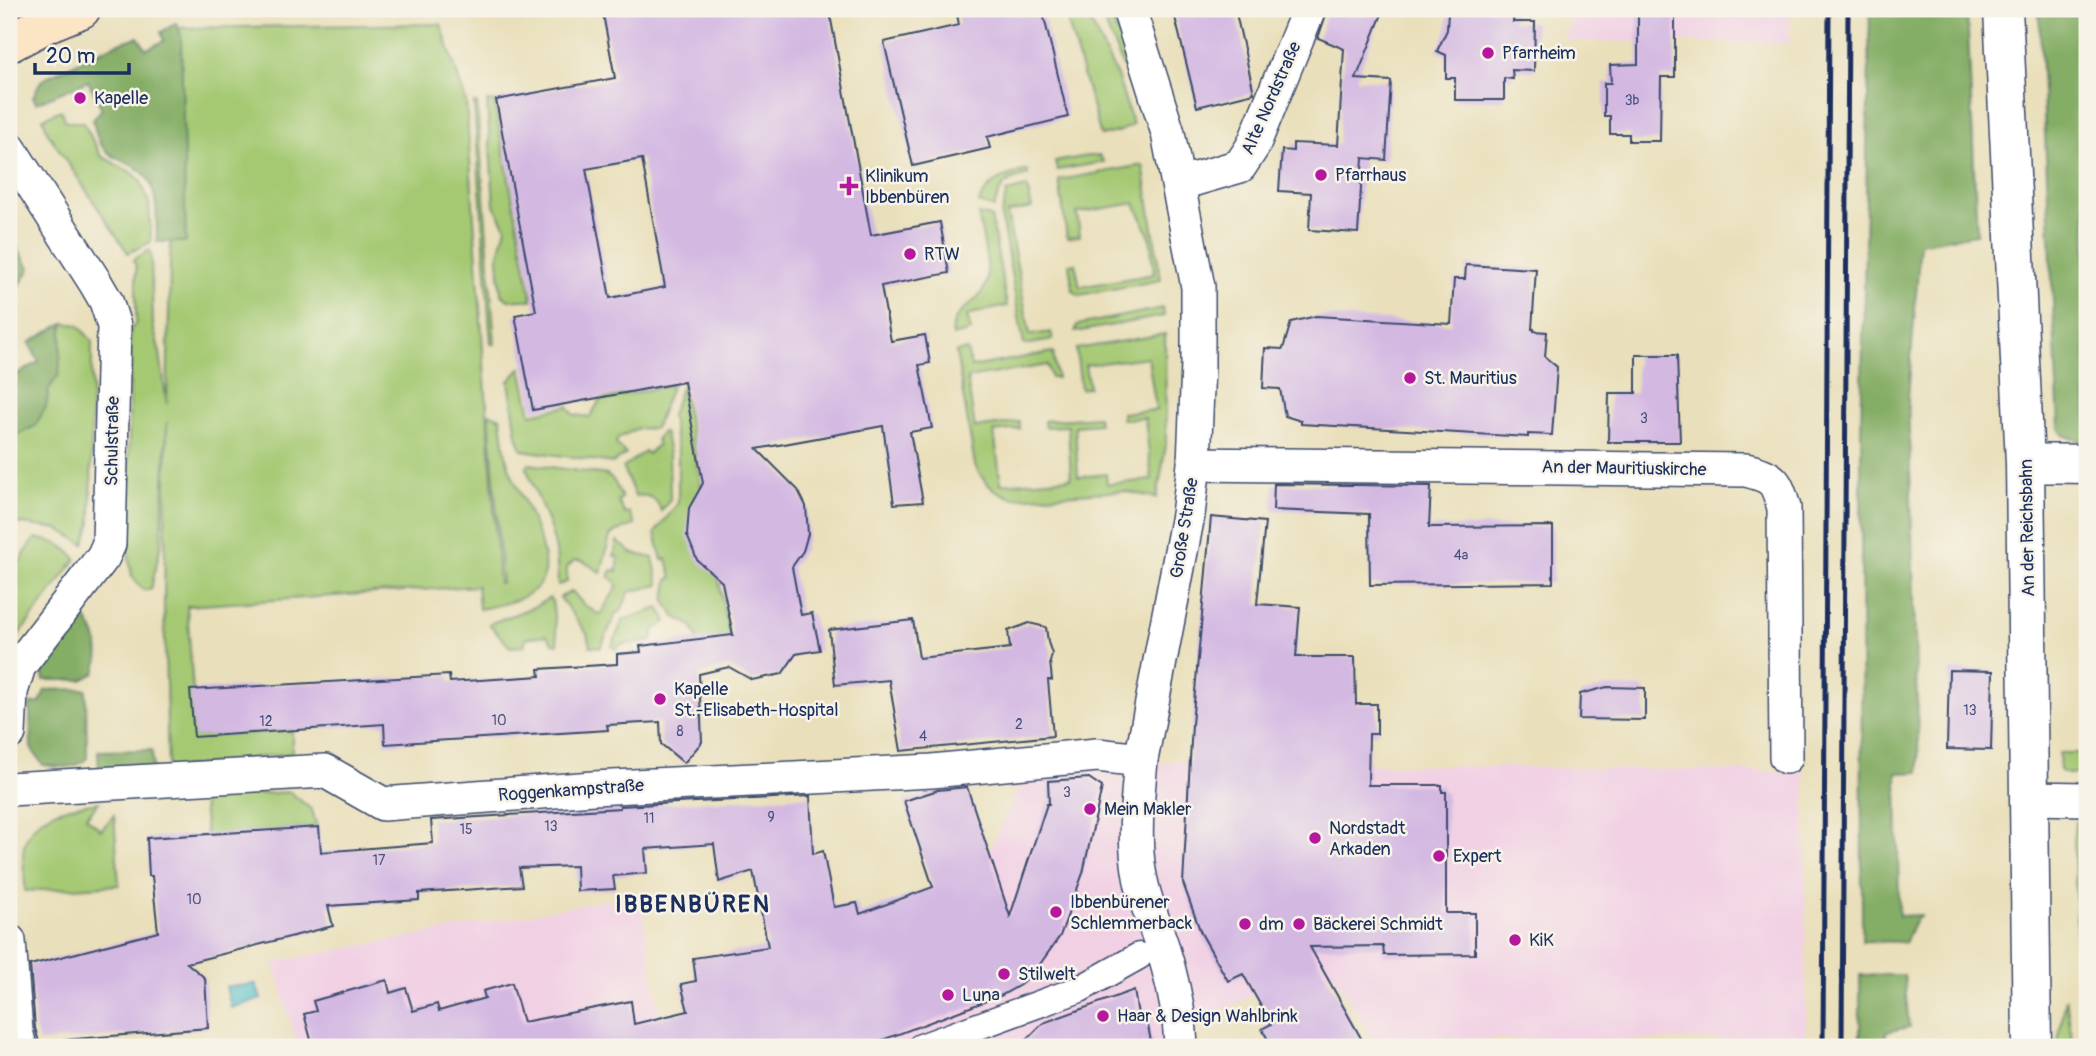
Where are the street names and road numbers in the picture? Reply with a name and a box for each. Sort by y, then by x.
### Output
street label: Alte Nordstraße [1236,38,1307,158]
street label: Schulstraße [100,396,125,486]
street label: An der Mauritiuskirche [1541,456,1707,481]
street label: An der Reichsbahn [2015,459,2040,597]
street label: Große Straße [1165,476,1204,580]
street label: Roggenkampstraße [497,774,645,807]

